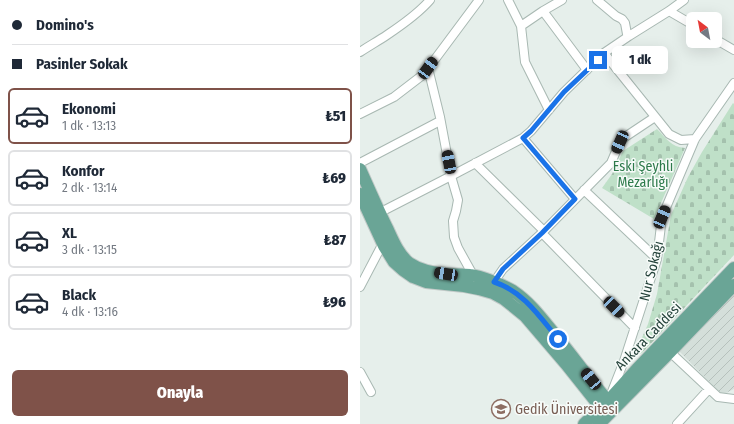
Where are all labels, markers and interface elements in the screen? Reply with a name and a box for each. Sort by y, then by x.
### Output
north arrow [686,12,722,48]
map controls [686,12,722,48]
text: Domino's [36,16,94,34]
callout: 1 dk [612,46,668,74]
route end [589,51,607,69]
text: 1 dk [629,52,651,67]
text: Pasinler Sokak [36,55,128,73]
car [416,55,440,81]
icon: car [14,98,50,134]
text: Ekonomi [62,100,116,118]
text: ₺51 [325,107,346,125]
text: 1 dk · 13:13 [62,118,116,133]
car [610,129,630,155]
car [441,149,457,175]
park label: Eski Şeyhli Mezarlığı [613,158,673,191]
icon: car [14,160,50,196]
text: Konfor [62,162,105,180]
text: ₺69 [322,169,346,187]
text: 2 dk · 13:14 [62,180,117,195]
car [652,204,672,230]
icon: car [14,222,50,258]
text: XL [62,224,77,242]
text: ₺87 [323,231,346,249]
street label: Nur Sokağı [636,239,667,303]
text: 3 dk · 13:15 [62,242,117,257]
car [433,266,459,282]
icon: car [14,284,50,320]
text: Black [62,286,96,304]
text: ₺96 [323,293,346,311]
car [601,294,627,320]
street label: Ankara Caddesi [612,299,685,374]
text: 4 dk · 13:16 [62,304,118,319]
route start [549,330,567,348]
car [579,366,603,392]
button: Onayla [12,370,348,416]
school or university icon: Gedik Üniversitesi [490,398,512,420]
place label: Gedik Üniversitesi [515,400,618,418]

